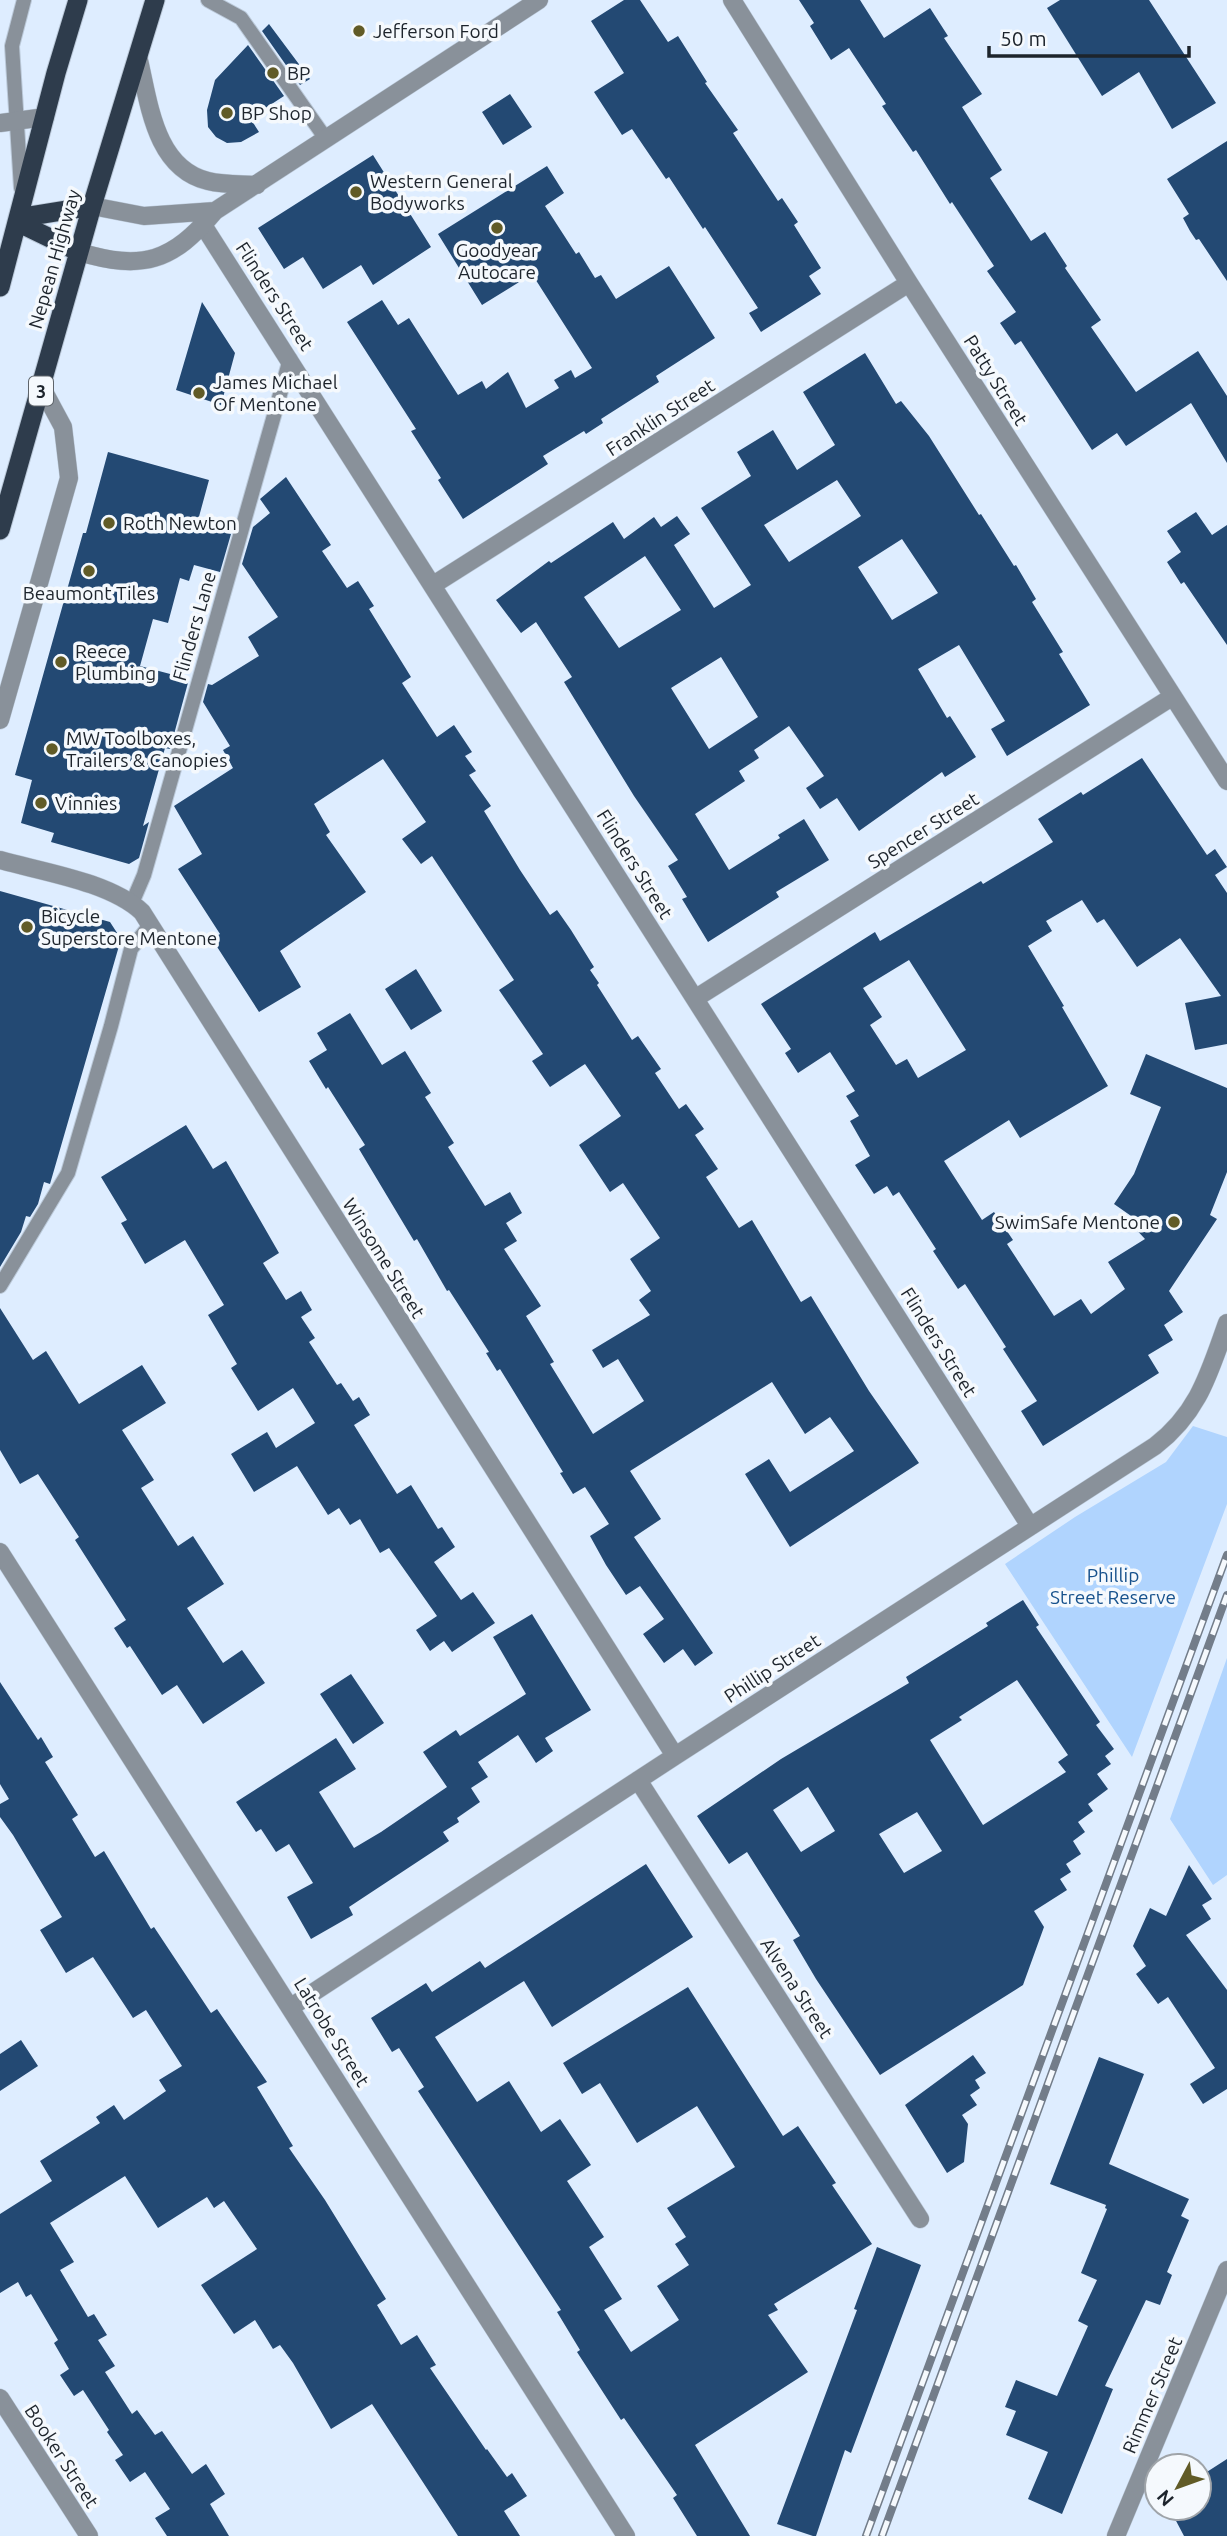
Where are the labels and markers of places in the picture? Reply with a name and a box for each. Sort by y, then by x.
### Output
place label: Jefferson Ford [373,20,499,42]
marker: Jefferson Ford [351,23,367,39]
place label: BP [287,62,310,84]
marker: BP [265,65,281,81]
place label: BP Shop [241,102,312,124]
marker: BP Shop [219,105,235,121]
place label: Western General Bodyworks [370,170,513,214]
marker: Western General Bodyworks [348,184,364,200]
marker: Goodyear Autocare [489,220,505,236]
place label: Goodyear Autocare [456,239,538,283]
place label: James Michael Of Mentone [213,371,338,415]
marker: James Michael Of Mentone [191,385,207,401]
place label: Roth Newton [123,512,237,534]
marker: Roth Newton [101,515,117,531]
marker: Beaumont Tiles [81,563,97,579]
place label: Beaumont Tiles [23,582,155,604]
place label: Reece Plumbing [75,640,156,684]
marker: Reece Plumbing [53,654,69,670]
place label: MW Toolboxes, Trailers & Canopies [66,727,227,771]
marker: MW Toolboxes, Trailers & Canopies [44,741,60,757]
place label: Vinnies [55,792,117,814]
marker: Vinnies [33,795,49,811]
place label: Bicycle Superstore Mentone [41,905,217,949]
marker: Bicycle Superstore Mentone [19,919,35,935]
place label: SwimSafe Mentone [995,1211,1160,1233]
marker: SwimSafe Mentone [1166,1214,1182,1230]

